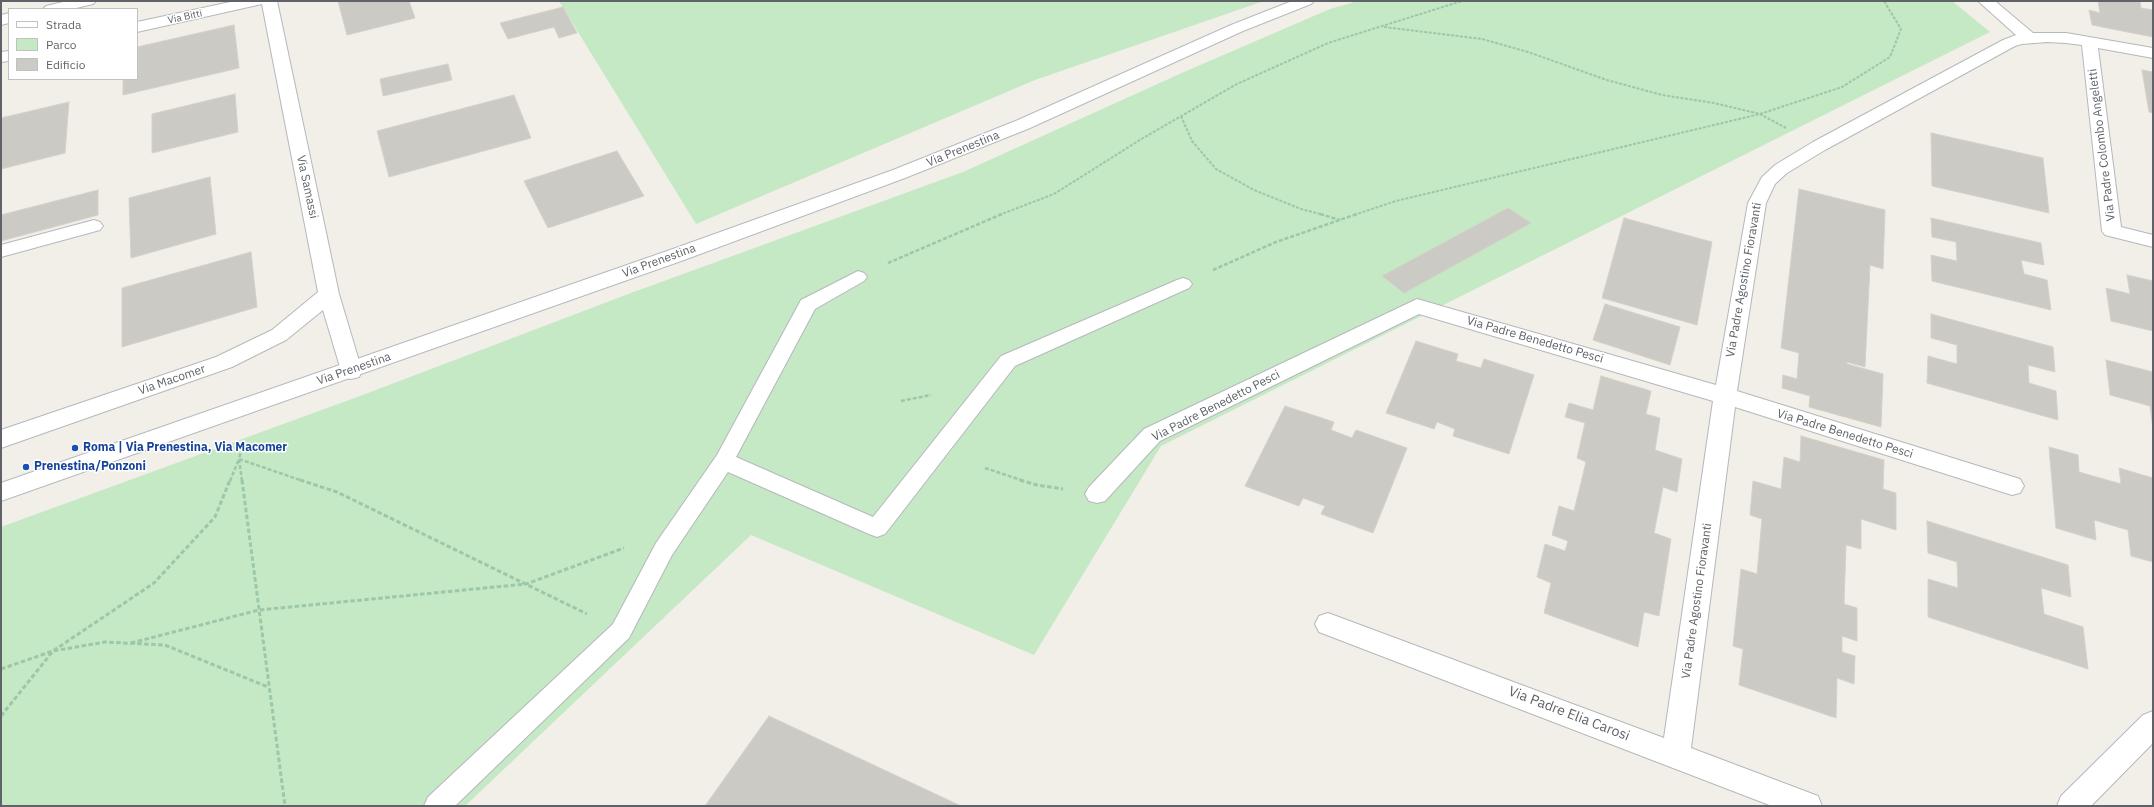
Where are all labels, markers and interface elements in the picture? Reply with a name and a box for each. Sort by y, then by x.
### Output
legend [8,8,138,80]
street label: Via Bitti [167,8,203,26]
text: Strada [46,17,81,32]
text: Parco [46,37,77,52]
text: Edificio [46,57,85,72]
street label: Via Padre Colombo Angeletti [2085,68,2119,222]
street label: Via Prenestina [924,128,1002,170]
street label: Via Samassi [293,154,321,220]
street label: Via Padre Agostino Fioravanti [1723,201,1765,359]
street label: Via Prenestina [620,241,698,281]
street label: Via Padre Benedetto Pesci [1465,314,1605,366]
street label: Via Prenestina [315,350,393,388]
street label: Via Macomer [137,362,207,398]
street label: Via Padre Benedetto Pesci [1150,367,1282,445]
street label: Via Padre Benedetto Pesci [1775,406,1915,462]
place label: Roma | Via Prenestina, Via Macomer [83,441,287,455]
marker: Roma | Via Prenestina, Via Macomer [70,443,80,453]
place label: Prenestina/Ponzoni [34,460,146,474]
marker: Prenestina/Ponzoni [21,462,31,472]
street label: Via Padre Agostino Fioravanti [1679,522,1715,680]
street label: Via Padre Elia Carosi [1506,683,1632,745]

